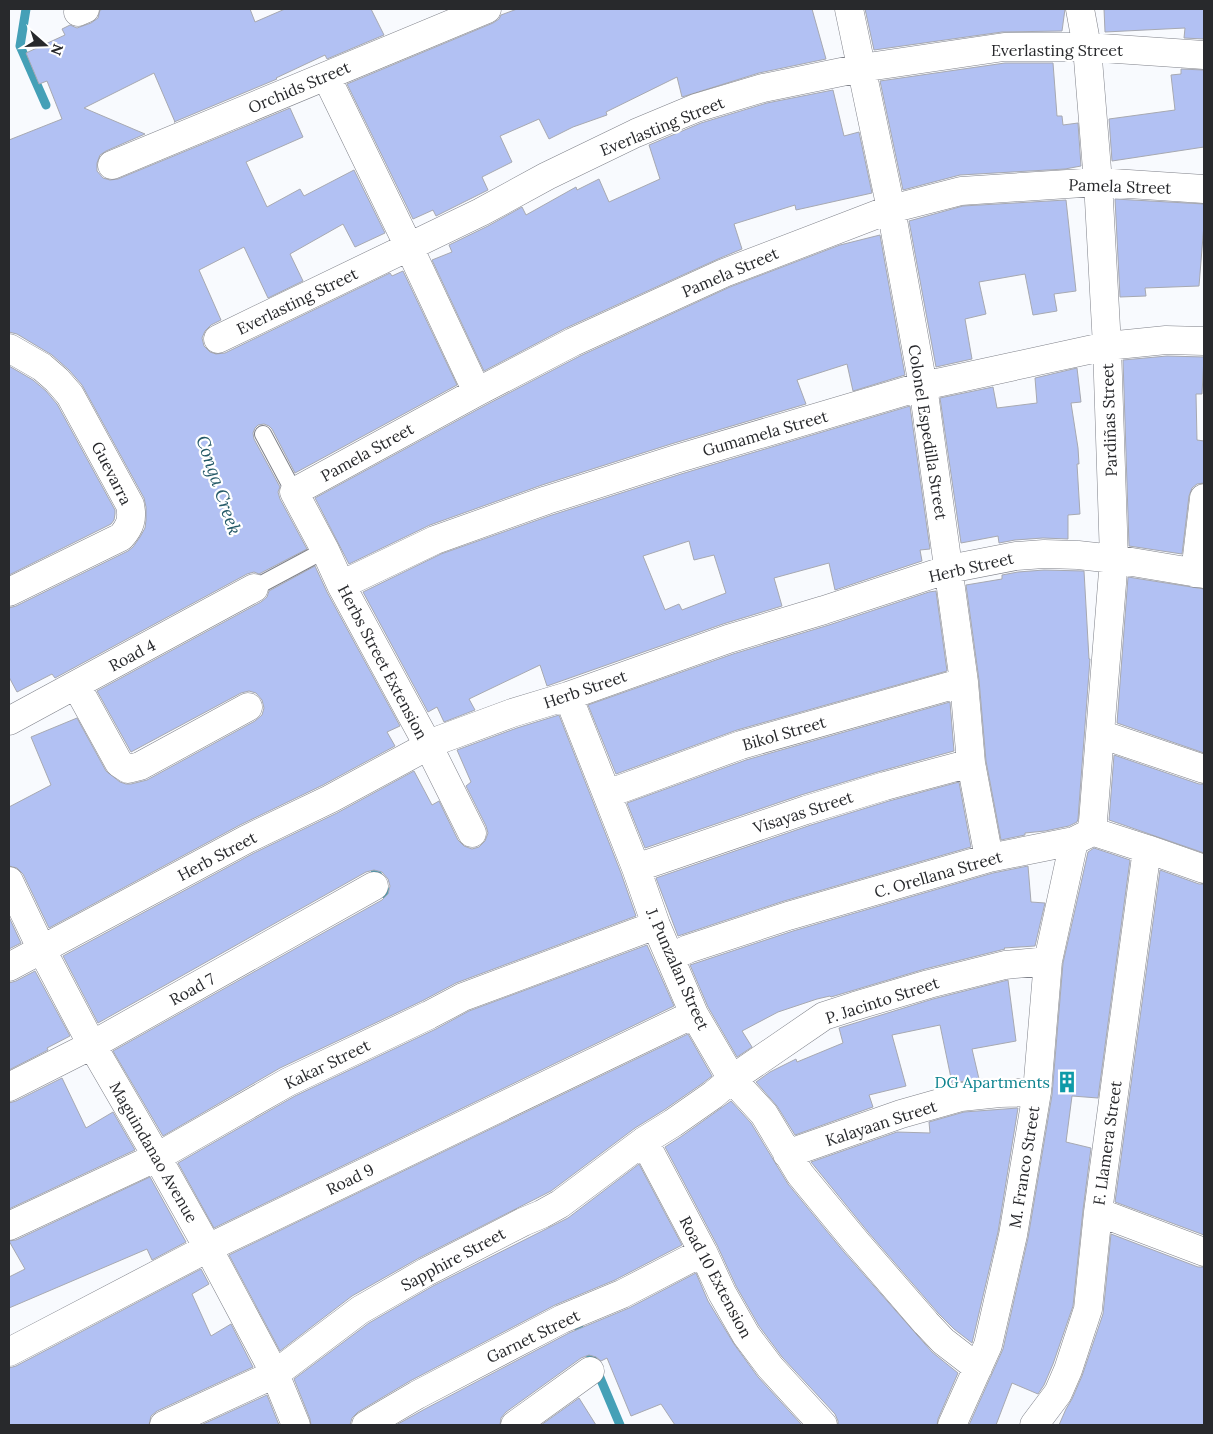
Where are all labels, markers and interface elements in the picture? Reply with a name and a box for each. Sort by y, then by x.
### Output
north arrow [20,20,70,70]
street label: Everlasting Street [991,40,1124,60]
text: N [47,41,68,58]
street label: Orchids Street [245,56,354,117]
street label: Everlasting Street [597,92,728,160]
street label: Pamela Street [1068,174,1173,198]
street label: Pamela Street [679,242,782,301]
street label: Everlasting Street [233,263,362,339]
street label: Colonel Espedilla Street [904,343,952,522]
street label: Pardiñas Street [1097,362,1121,477]
street label: Gumamela Street [700,405,831,460]
street label: Pamela Street [317,418,418,486]
water label: Conga Creek [191,432,247,538]
street label: Guevarra [88,438,136,508]
street label: Herb Street [927,547,1016,586]
street label: Herbs Street Extension [334,581,432,743]
street label: Road 4 [105,634,159,676]
street label: Herb Street [541,665,630,713]
street label: Bikol Street [740,711,829,754]
street label: Visayas Street [750,786,856,838]
street label: Herb Street [174,826,261,885]
street label: C. Orellana Street [872,846,1005,902]
street label: J. Punzalan Street [642,904,714,1034]
street label: Road 7 [166,968,219,1010]
street label: P. Jacinto Street [823,972,942,1028]
street label: Kakar Street [281,1034,374,1093]
building icon: DG Apartments [1054,1069,1080,1095]
place label: DG Apartments [934,1072,1050,1092]
street label: Maguindanao Avenue [106,1078,203,1226]
street label: F. Llamera Street [1088,1079,1126,1207]
street label: Kalayaan Street [823,1095,940,1150]
street label: M. Franco Street [1004,1104,1044,1230]
street label: Road 9 [323,1159,377,1199]
street label: Road 10 Extension [675,1213,757,1342]
street label: Sapphire Street [397,1223,509,1295]
street label: Garnet Street [483,1304,584,1367]

